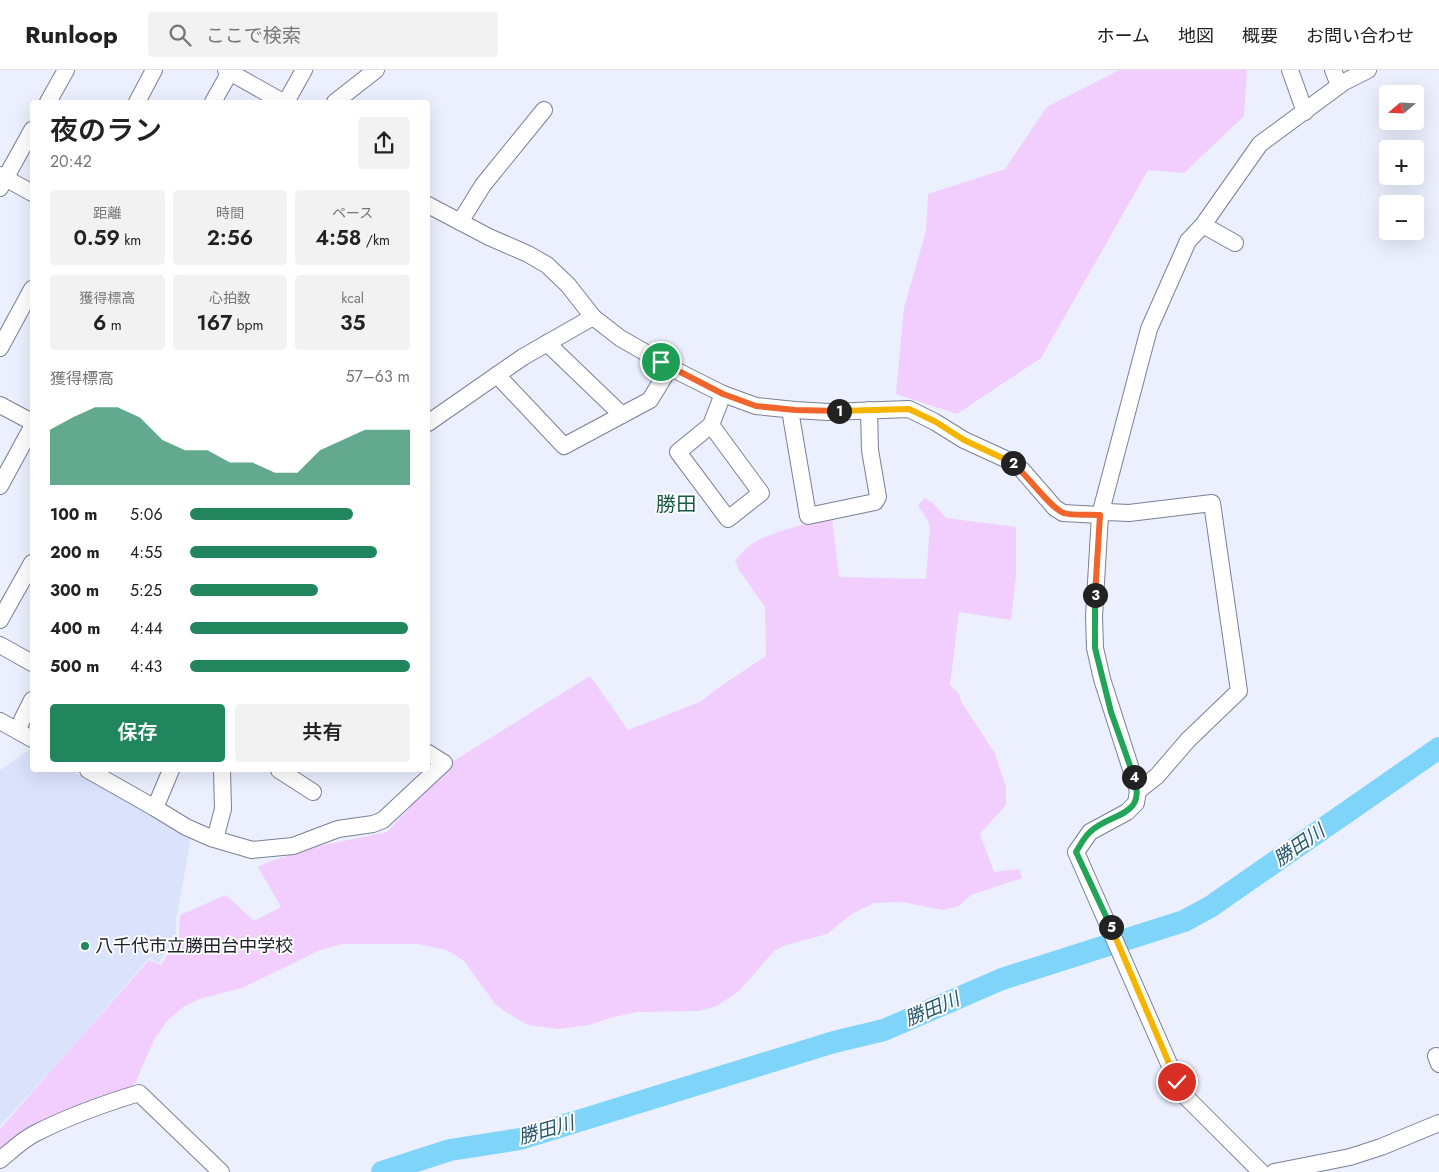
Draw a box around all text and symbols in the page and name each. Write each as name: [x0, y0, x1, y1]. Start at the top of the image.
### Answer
search box: [148, 12, 498, 57]
text: Runloop: [25, 17, 118, 52]
icon: search: [166, 21, 194, 49]
text: ここで検索: [206, 22, 301, 49]
text: ホーム: [1097, 23, 1150, 49]
text: 地図: [1178, 23, 1214, 49]
text: 概要: [1242, 23, 1278, 49]
text: お問い合わせ: [1306, 23, 1414, 49]
north arrow: [1379, 85, 1424, 130]
map controls: [1379, 85, 1424, 240]
text: 夜のラン: [50, 110, 162, 151]
button: share: [358, 117, 410, 169]
button: +: [1379, 140, 1424, 185]
text: 20:42: [50, 150, 92, 173]
button: −: [1379, 195, 1424, 240]
text: 距離: [93, 203, 121, 223]
text: 時間: [216, 203, 244, 223]
text: ペース: [332, 203, 373, 223]
text: 0.59: [73, 223, 120, 253]
text: 2:56: [207, 223, 253, 253]
text: 4:58: [315, 223, 362, 253]
text: km: [120, 230, 141, 250]
text: /km: [362, 230, 390, 250]
text: 獲得標高: [79, 288, 135, 308]
text: 心拍数: [209, 288, 251, 308]
text: kcal: [341, 288, 364, 308]
text: 6: [93, 308, 106, 338]
text: 167: [196, 308, 232, 338]
text: 35: [340, 308, 365, 338]
text: m: [106, 315, 122, 335]
text: bpm: [232, 315, 264, 335]
pin: [640, 341, 682, 383]
icon: arrive: [647, 348, 675, 376]
text: 57–63 m: [346, 365, 410, 388]
text: 獲得標高: [50, 367, 114, 390]
pin: 1: [826, 398, 852, 424]
text: 1: [836, 401, 843, 421]
pin: 2: [1000, 450, 1026, 476]
text: 2: [1009, 453, 1018, 473]
district label: 勝田: [656, 490, 696, 519]
text: 100 m: [50, 503, 97, 526]
text: 5:06: [130, 503, 163, 526]
text: 200 m: [50, 541, 100, 564]
text: 4:55: [130, 541, 162, 564]
text: 300 m: [50, 579, 99, 602]
text: 5:25: [130, 579, 162, 602]
pin: 3: [1082, 582, 1108, 608]
text: 3: [1091, 585, 1100, 605]
text: 400 m: [50, 617, 100, 640]
text: 4:44: [130, 617, 163, 640]
text: 500 m: [50, 655, 99, 678]
text: 4:43: [130, 655, 162, 678]
button: 保存: [50, 704, 225, 762]
button: 共有: [235, 704, 410, 762]
pin: 4: [1122, 764, 1146, 790]
text: 4: [1130, 767, 1139, 787]
water label: 勝田川: [1268, 816, 1332, 872]
pin: 5: [1098, 914, 1124, 940]
text: 5: [1107, 917, 1116, 937]
place label: 八千代市立勝田台中学校: [95, 933, 293, 959]
marker: 八千代市立勝田台中学校: [79, 940, 91, 952]
water label: 勝田川: [900, 985, 965, 1033]
pin: [1156, 1061, 1198, 1103]
icon: check: [1163, 1068, 1191, 1096]
water label: 勝田川: [515, 1109, 579, 1151]

